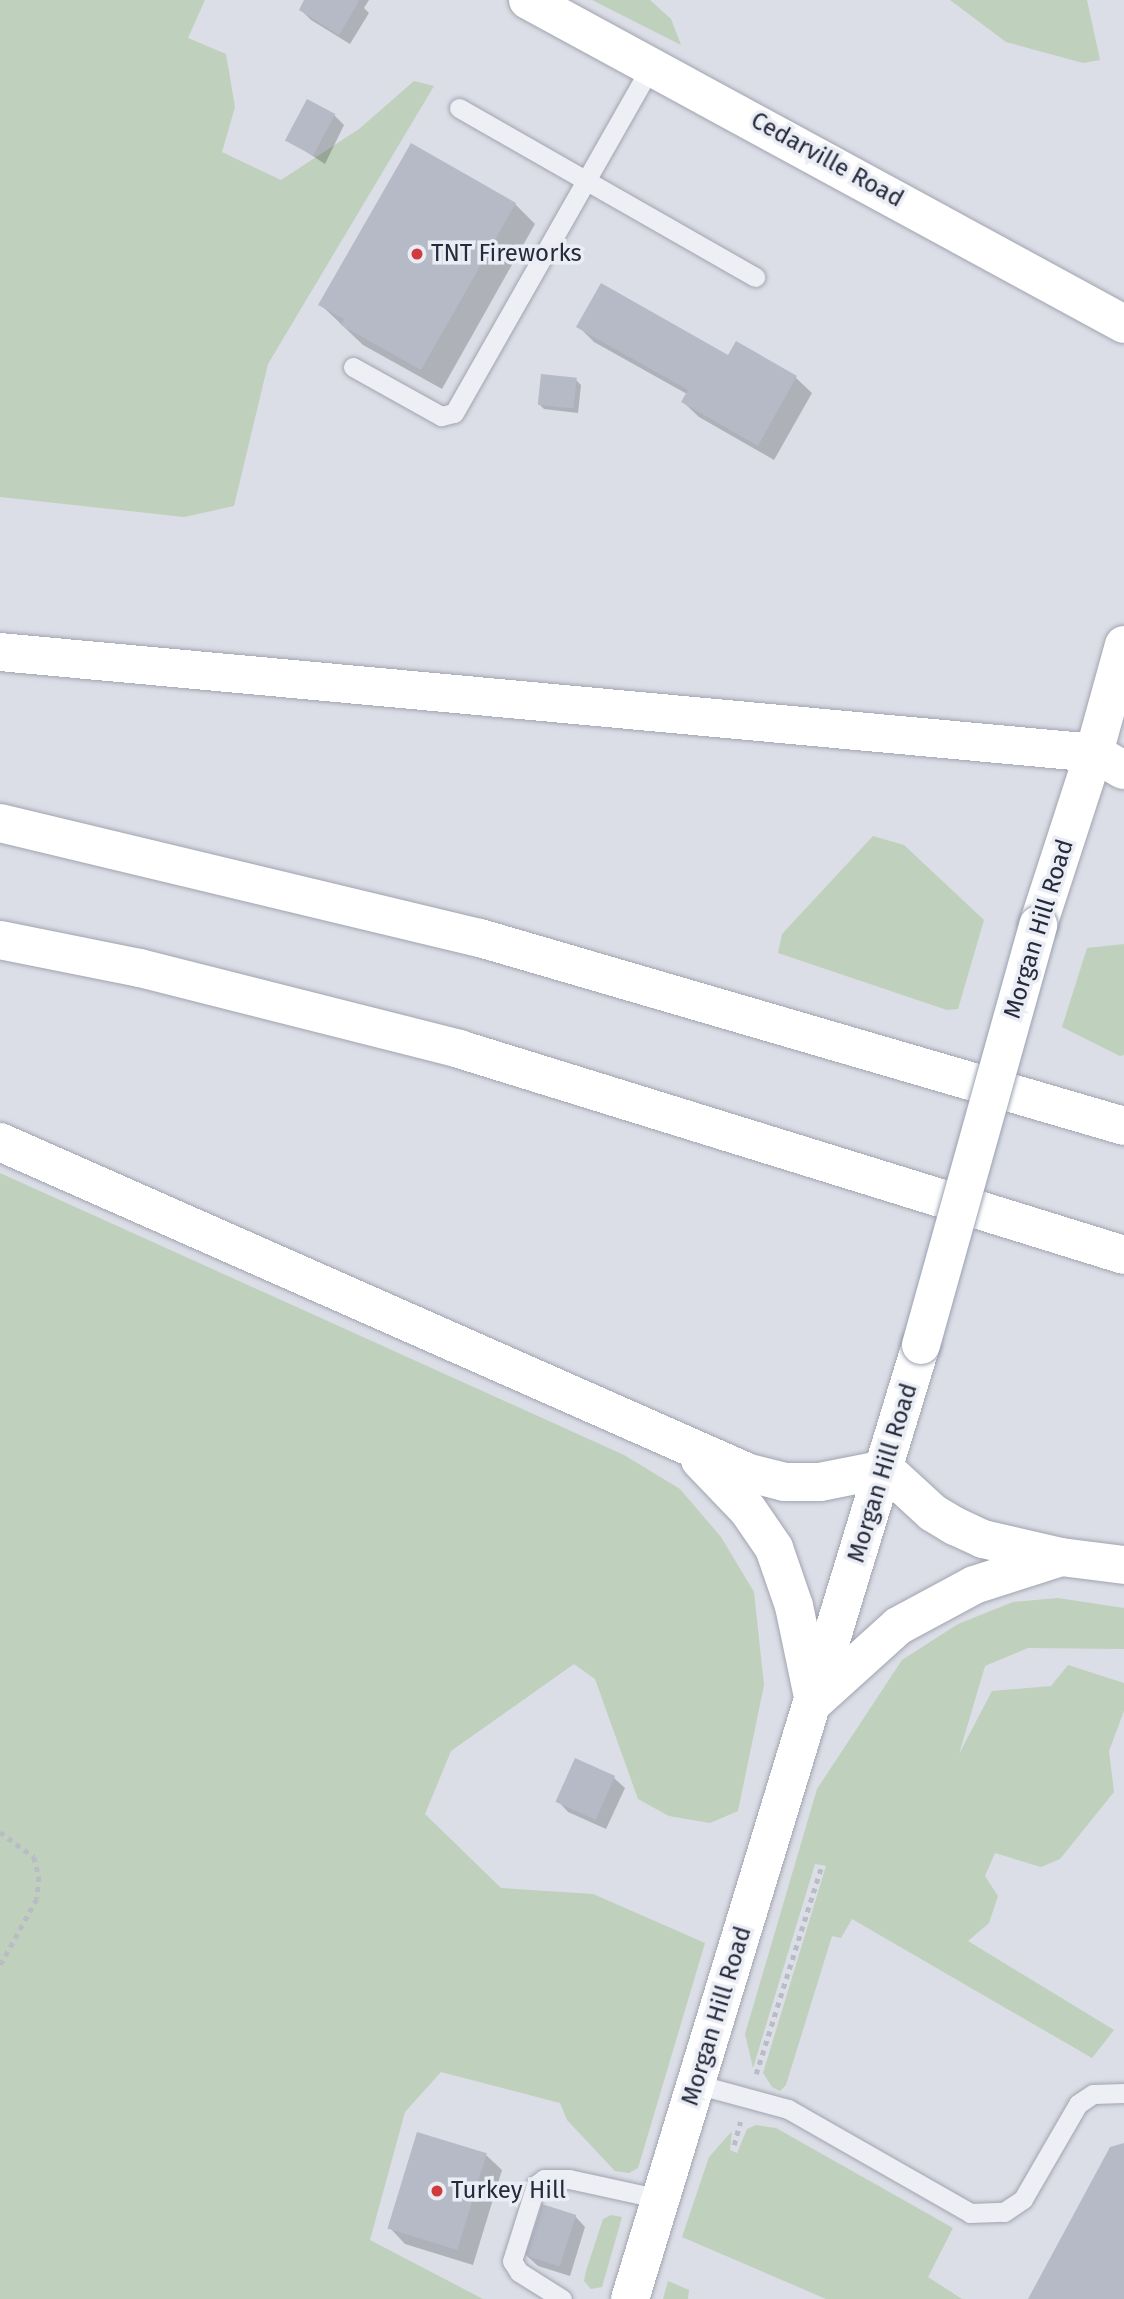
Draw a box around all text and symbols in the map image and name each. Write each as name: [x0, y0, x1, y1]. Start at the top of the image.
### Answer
street label: Cedarville Road: [746, 106, 908, 214]
place label: TNT Fireworks: [431, 240, 582, 268]
marker: TNT Fireworks: [409, 246, 425, 262]
street label: Morgan Hill Road: [998, 836, 1080, 1022]
street label: Morgan Hill Road: [842, 1380, 924, 1566]
street label: Morgan Hill Road: [676, 1923, 758, 2109]
place label: Turkey Hill: [451, 2177, 566, 2205]
marker: Turkey Hill: [429, 2183, 445, 2199]

